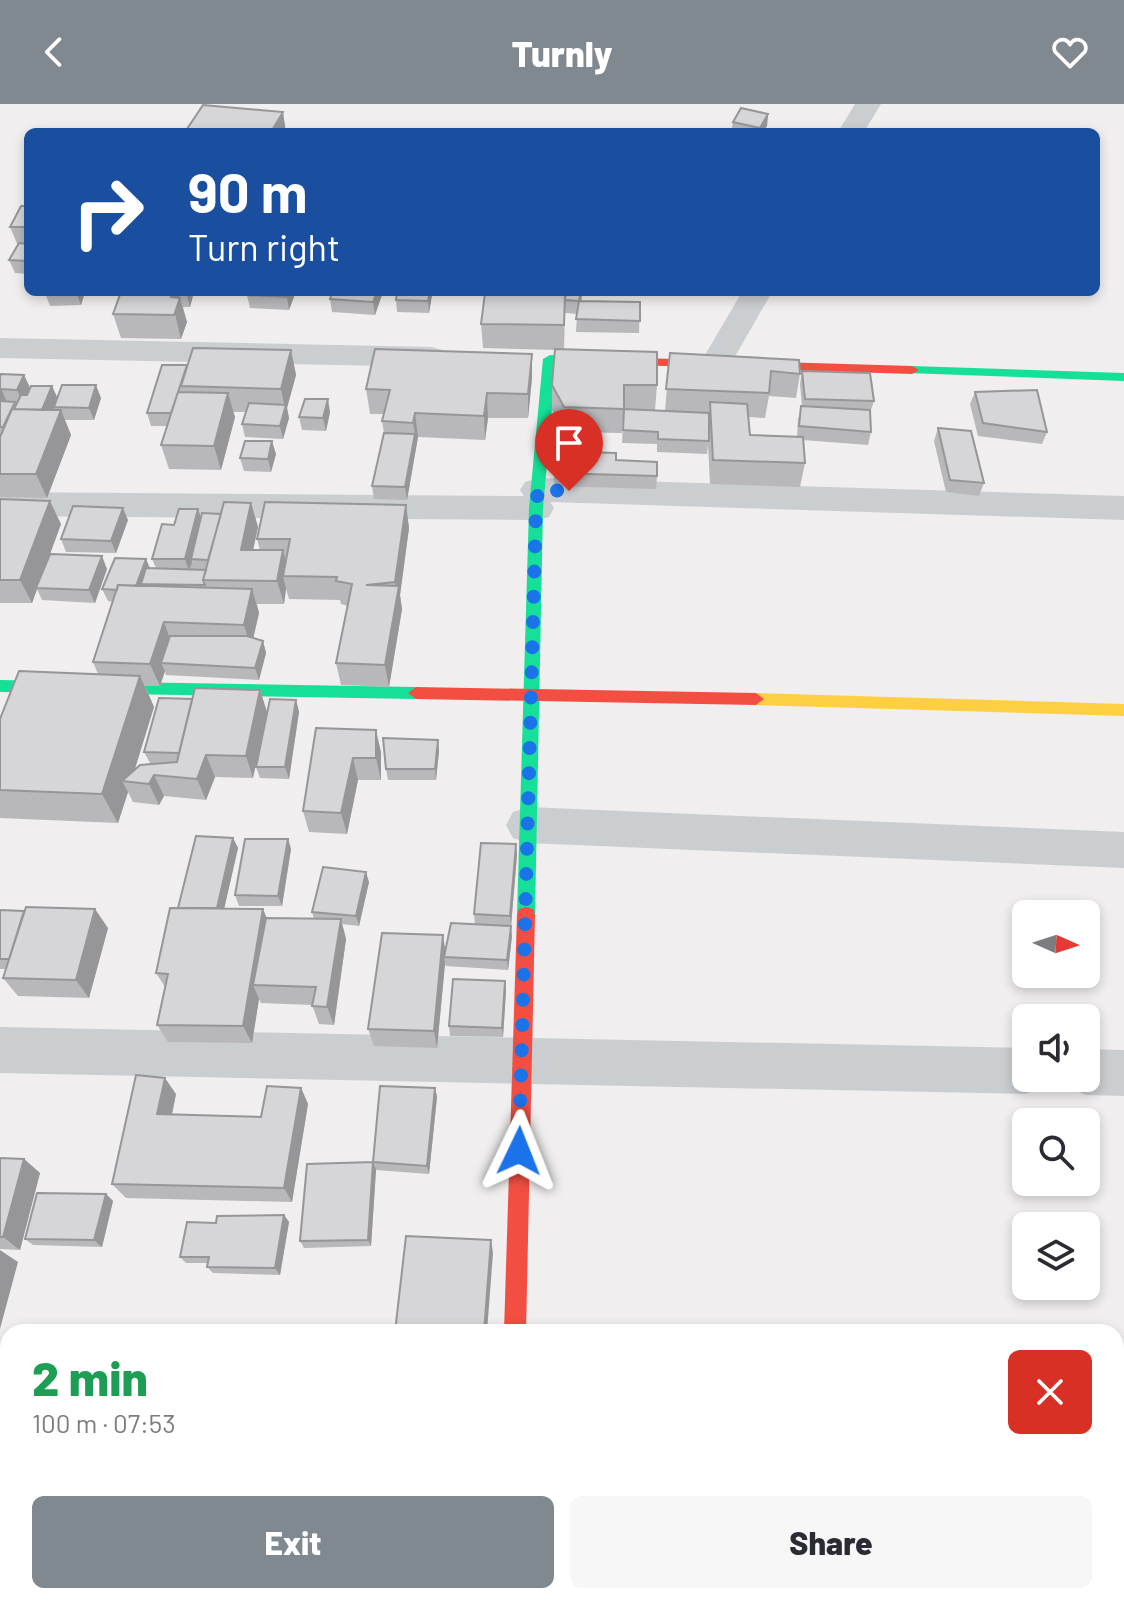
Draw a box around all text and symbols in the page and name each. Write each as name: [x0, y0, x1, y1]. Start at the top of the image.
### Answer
icon: back: [32, 30, 76, 74]
icon: heart: [1048, 30, 1092, 74]
text: Turnly: [512, 31, 612, 74]
text: 90 m: [188, 157, 308, 224]
icon: right: [56, 160, 160, 264]
text: Turn right: [188, 225, 340, 268]
pin: [535, 409, 603, 491]
icon: arrive: [547, 421, 591, 465]
north arrow: [1012, 900, 1100, 988]
map controls: [1012, 900, 1100, 1300]
button: sound: [1012, 1004, 1100, 1092]
button: search: [1012, 1108, 1100, 1196]
position arrow: [477, 1109, 561, 1193]
button: layers: [1012, 1212, 1100, 1300]
text: 2 min: [32, 1348, 148, 1406]
button: close: [1008, 1350, 1092, 1434]
text: 100 m · 07:53: [32, 1407, 176, 1438]
button: Exit: [32, 1496, 554, 1588]
button: Share: [570, 1496, 1092, 1588]

